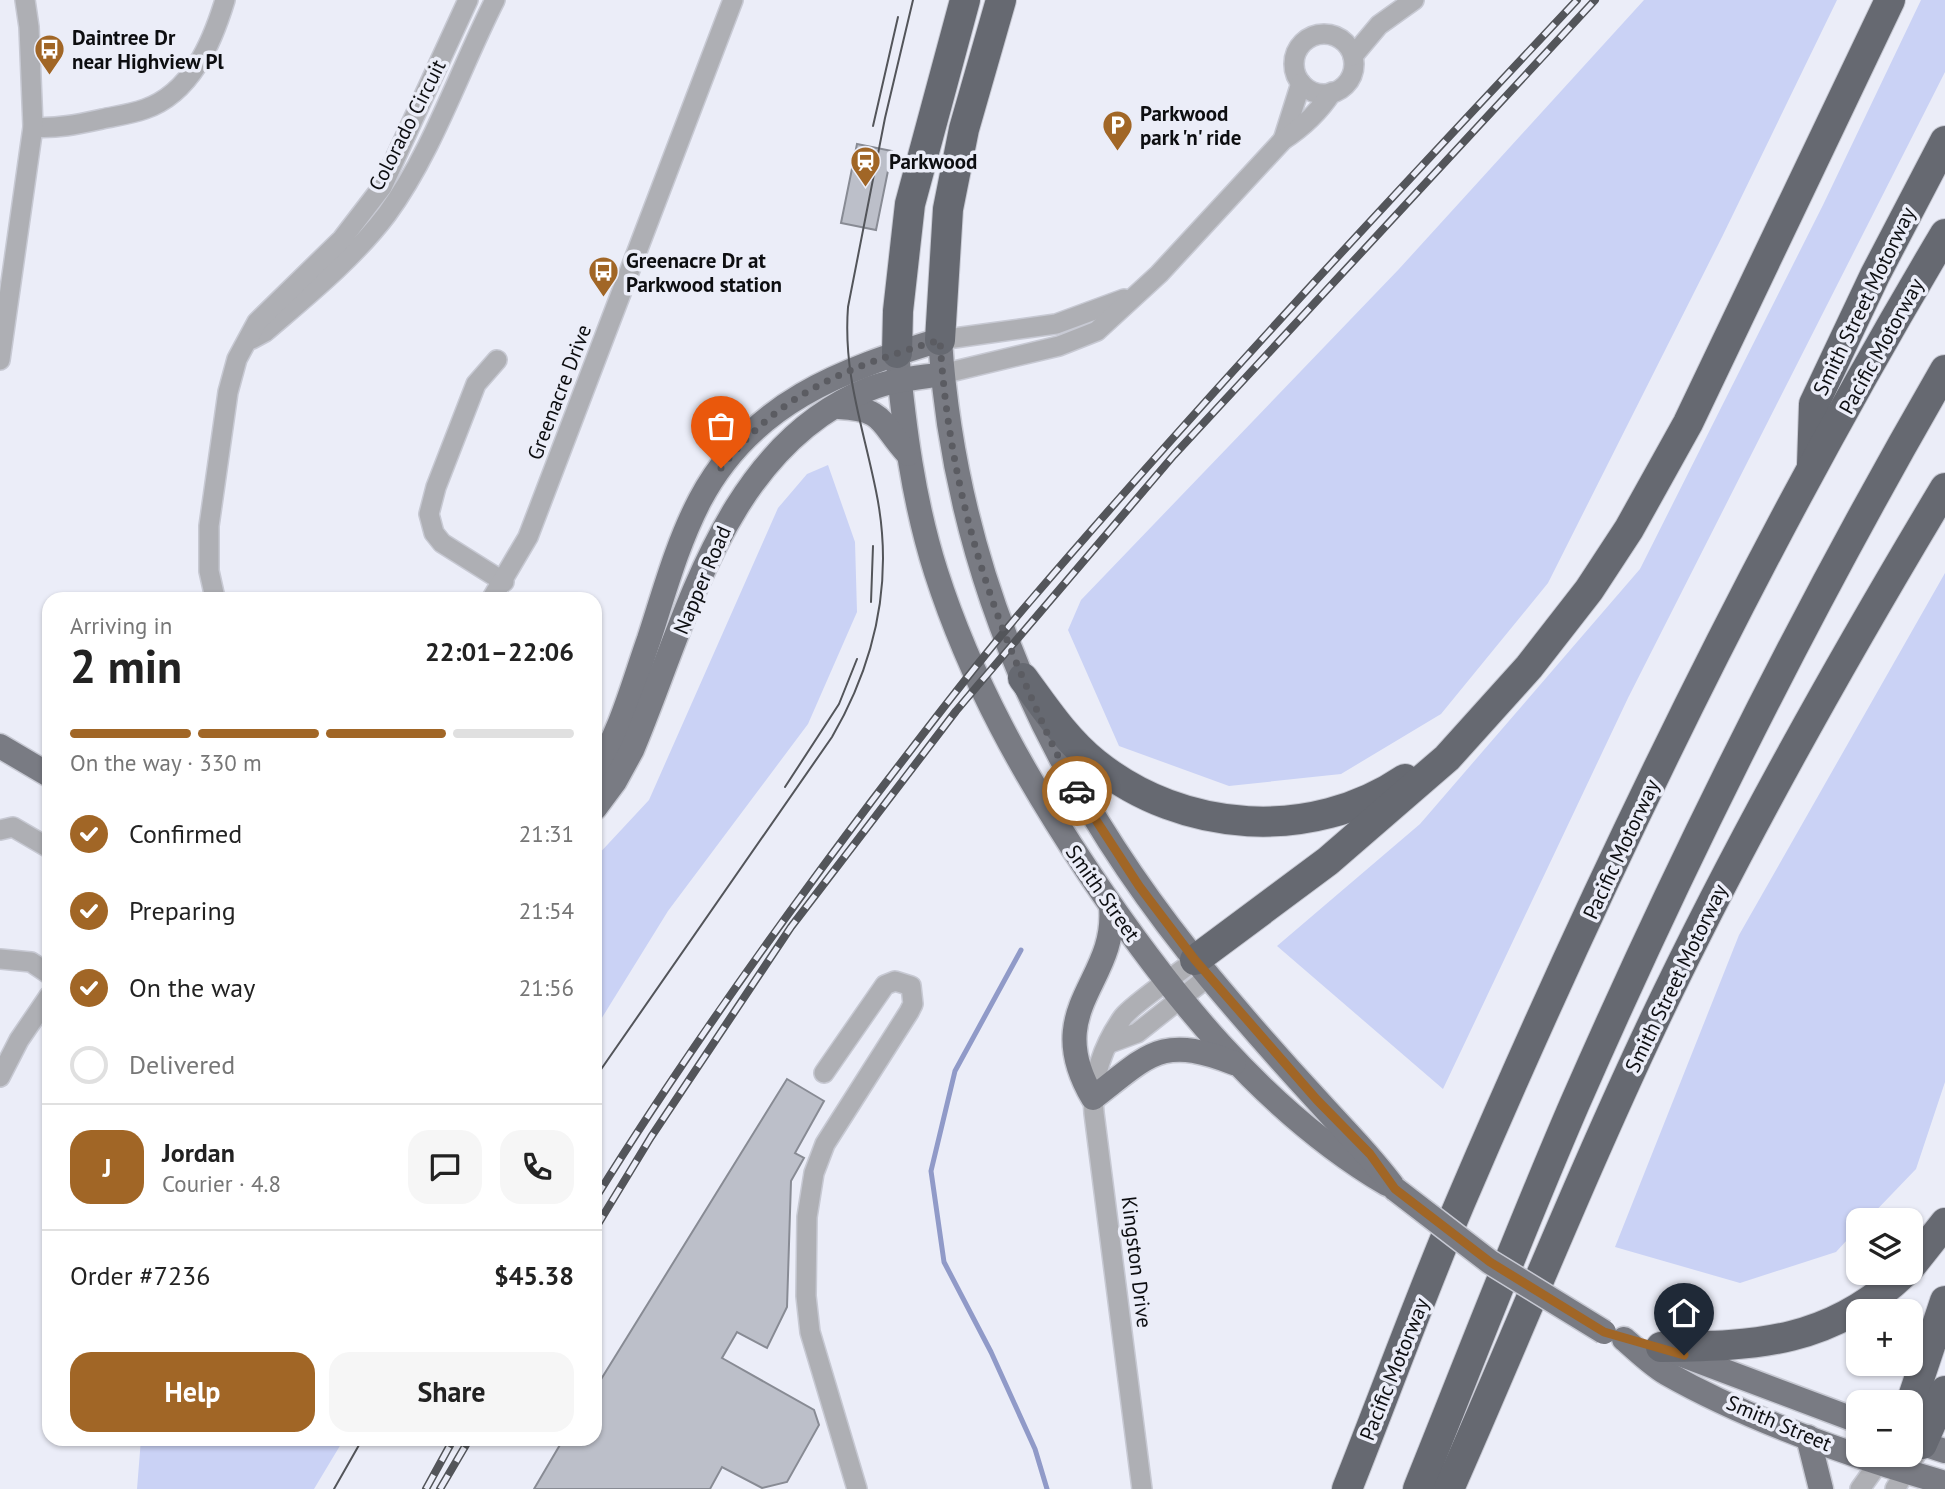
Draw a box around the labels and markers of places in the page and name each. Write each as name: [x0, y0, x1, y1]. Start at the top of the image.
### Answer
place label: Daintree Dr near Highview Pl: [72, 24, 224, 75]
bus stop icon: Daintree Dr near Highview Pl: [32, 32, 66, 76]
place label: Parkwood park 'n' ride: [1140, 100, 1241, 151]
parking icon: Parkwood park 'n' ride: [1100, 108, 1134, 152]
station icon: Parkwood: [849, 144, 883, 188]
place label: Parkwood: [889, 148, 977, 175]
place label: Greenacre Dr at Parkwood station: [626, 247, 782, 298]
bus stop icon: Greenacre Dr at Parkwood station: [586, 255, 620, 299]
pin: [691, 396, 751, 468]
pin: [1654, 1283, 1714, 1355]

